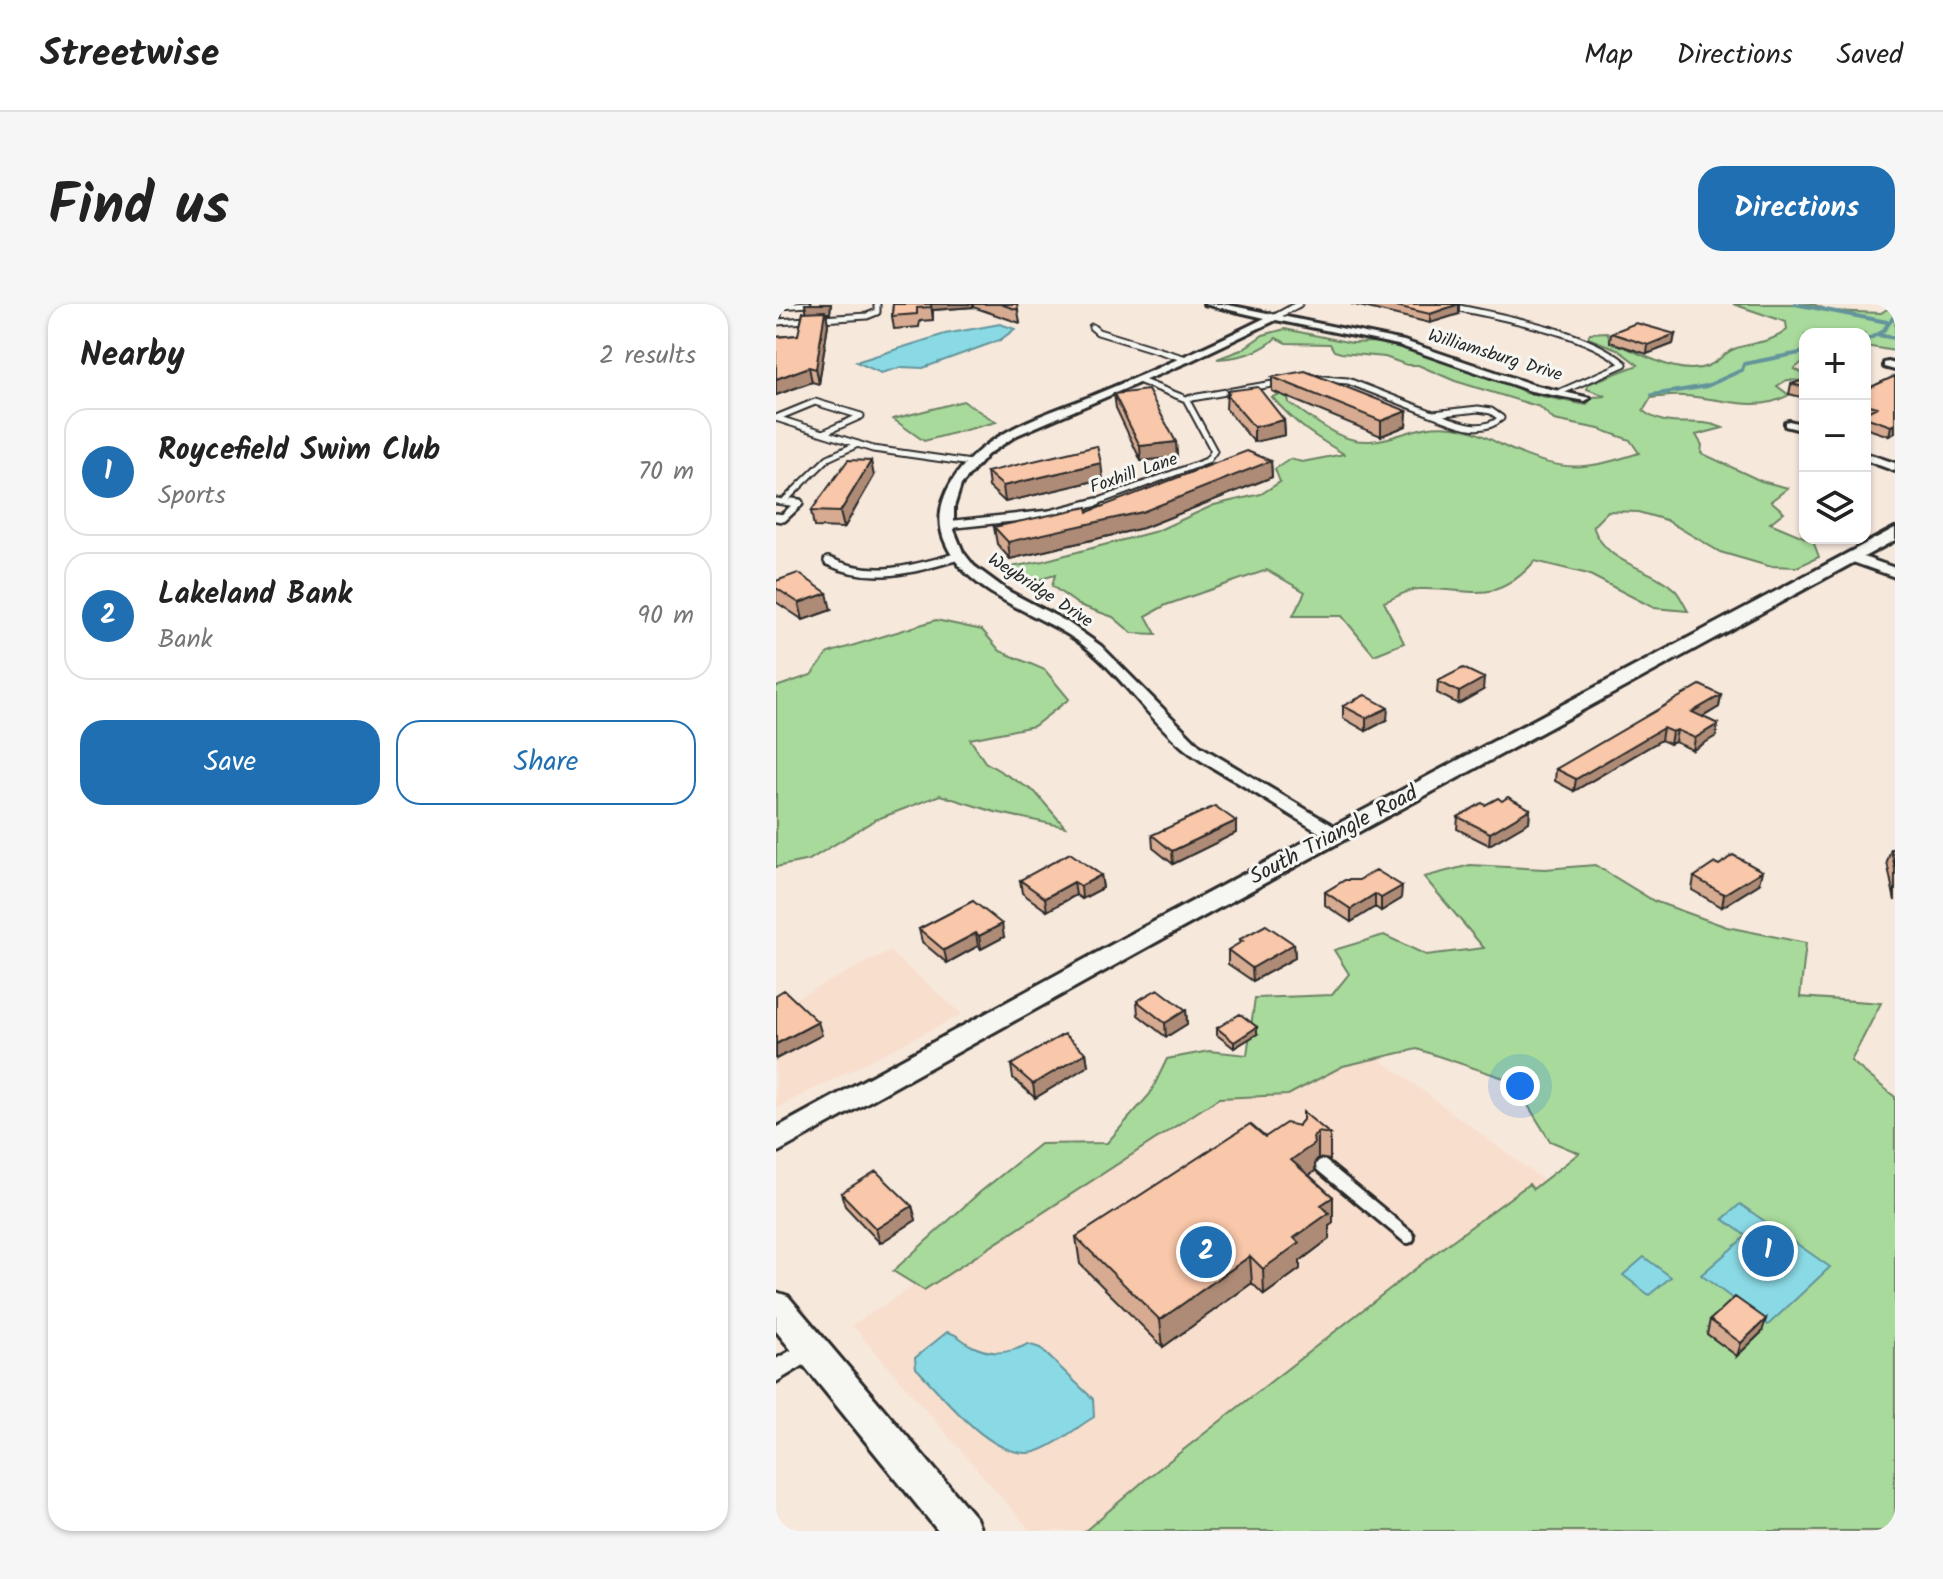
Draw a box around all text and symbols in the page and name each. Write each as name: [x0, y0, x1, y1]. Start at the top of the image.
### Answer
text: Streetwise: [40, 25, 219, 85]
text: Map: [1584, 33, 1633, 78]
text: Directions: [1677, 33, 1793, 78]
text: Saved: [1837, 33, 1903, 78]
text: Find us: [48, 163, 229, 253]
button: Directions: [1698, 166, 1895, 251]
street label: Williamsburg Drive: [1424, 322, 1566, 390]
map controls: [1799, 328, 1871, 544]
button: +: [1799, 328, 1871, 400]
text: Nearby: [80, 329, 185, 383]
text: 2 results: [599, 335, 696, 377]
button: −: [1799, 400, 1871, 472]
text: Roycefield Swim Club: [158, 427, 440, 475]
street label: Foxhill Lane: [1086, 445, 1182, 503]
text: 1: [104, 451, 112, 493]
text: 70 m: [638, 451, 694, 493]
button: layers: [1799, 472, 1871, 544]
text: Sports: [158, 475, 226, 517]
street label: Weybridge Drive: [981, 546, 1099, 636]
text: Lakeland Bank: [158, 571, 352, 619]
text: 2: [100, 595, 116, 637]
text: 90 m: [637, 595, 694, 637]
text: Bank: [158, 619, 213, 661]
button: Save: [80, 720, 380, 805]
button: Share: [396, 720, 696, 805]
street label: South Triangle Road: [1244, 776, 1425, 895]
your location: [1500, 1066, 1540, 1106]
pin: 1: [1742, 1221, 1794, 1281]
pin: 2: [1180, 1222, 1232, 1282]

